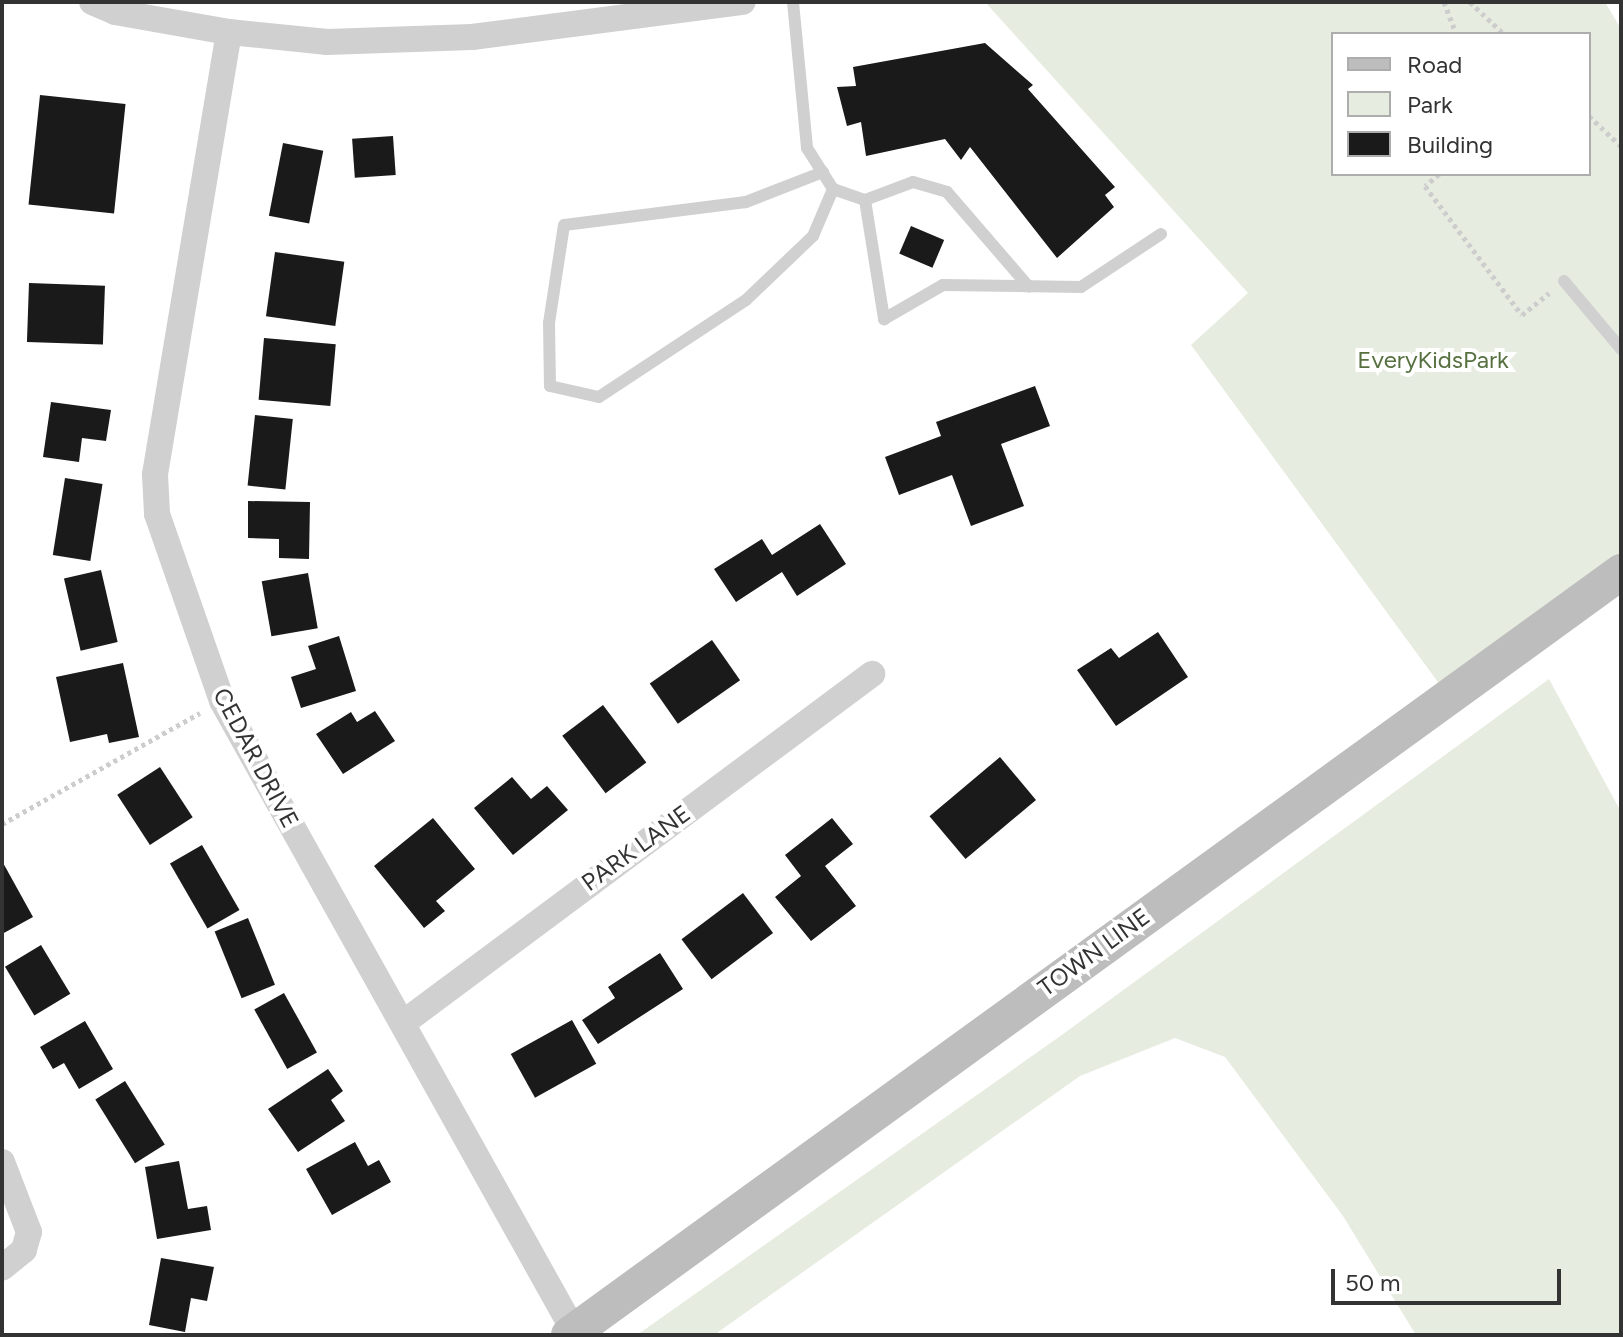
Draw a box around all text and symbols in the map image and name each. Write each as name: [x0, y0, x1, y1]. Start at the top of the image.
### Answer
legend: [1331, 32, 1591, 176]
text: Road: [1407, 50, 1462, 79]
text: Park: [1407, 90, 1453, 119]
text: Building: [1407, 130, 1493, 159]
park label: EveryKidsPark: [1357, 346, 1509, 374]
street label: CEDAR DRIVE: [207, 683, 305, 833]
street label: PARK LANE: [576, 799, 696, 897]
street label: TOWN LINE: [1033, 902, 1155, 1002]
scale bar: [1335, 1253, 1565, 1303]
text: 50 m: [1345, 1268, 1401, 1297]

